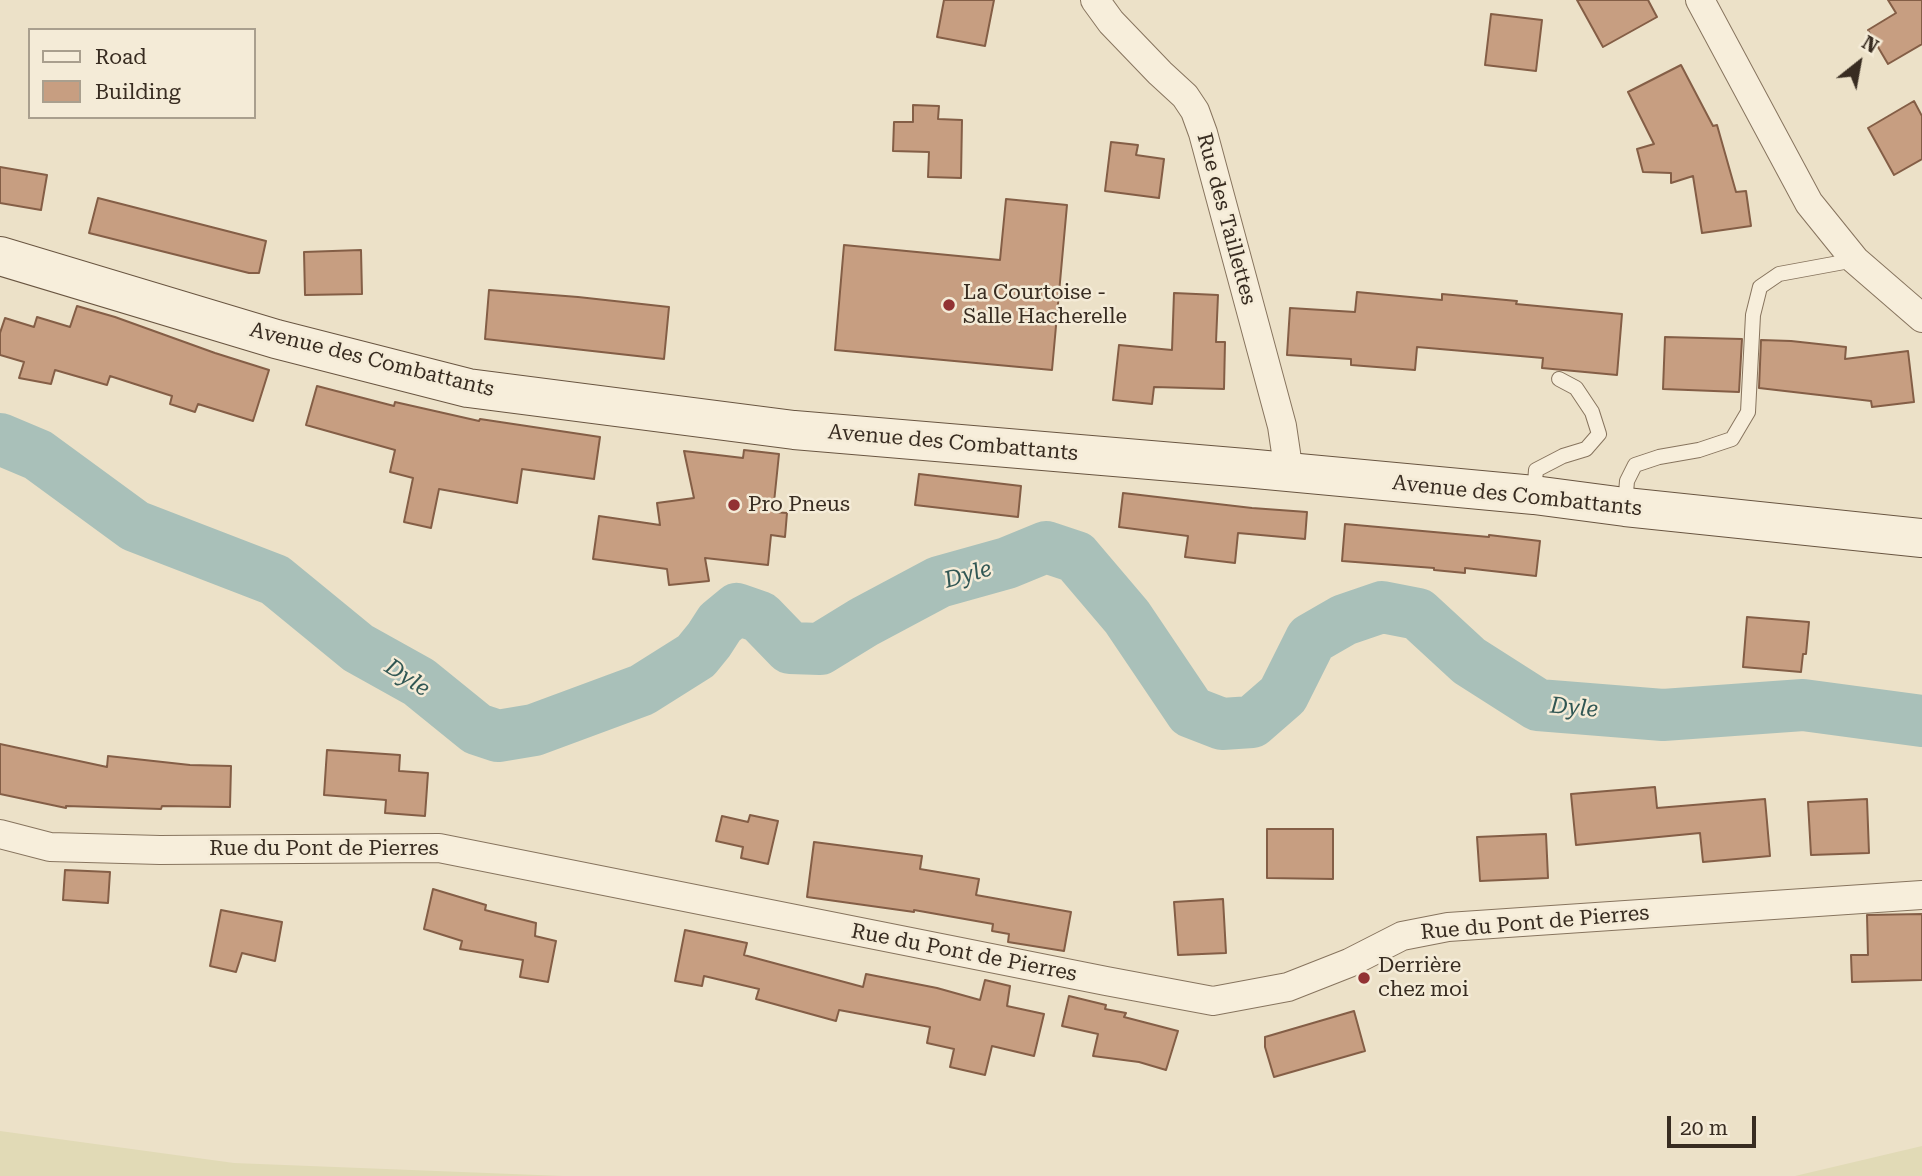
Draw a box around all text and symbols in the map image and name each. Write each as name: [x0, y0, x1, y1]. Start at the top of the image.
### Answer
legend: [28, 28, 256, 119]
north arrow: [1824, 28, 1894, 98]
text: N: [1858, 31, 1882, 58]
text: Road: [95, 45, 147, 69]
text: Building: [95, 80, 181, 104]
street label: Rue des Taillettes: [1191, 130, 1261, 308]
place label: La Courtoise - Salle Hacherelle: [963, 280, 1127, 330]
marker: La Courtoise - Salle Hacherelle: [941, 297, 957, 313]
street label: Avenue des Combattants: [247, 317, 497, 403]
street label: Avenue des Combattants: [827, 420, 1079, 466]
street label: Avenue des Combattants: [1391, 470, 1643, 522]
place label: Pro Pneus: [748, 492, 850, 518]
marker: Pro Pneus: [726, 497, 742, 513]
water label: Dyle: [941, 555, 995, 595]
water label: Dyle: [379, 653, 435, 703]
water label: Dyle: [1549, 692, 1599, 724]
street label: Rue du Pont de Pierres: [209, 836, 439, 862]
street label: Rue du Pont de Pierres: [1420, 900, 1650, 946]
street label: Rue du Pont de Pierres: [849, 919, 1079, 987]
place label: Derrière chez moi: [1378, 953, 1469, 1003]
marker: Derrière chez moi: [1356, 970, 1372, 986]
scale bar: [1670, 1102, 1759, 1146]
text: 20 m: [1680, 1116, 1728, 1140]

